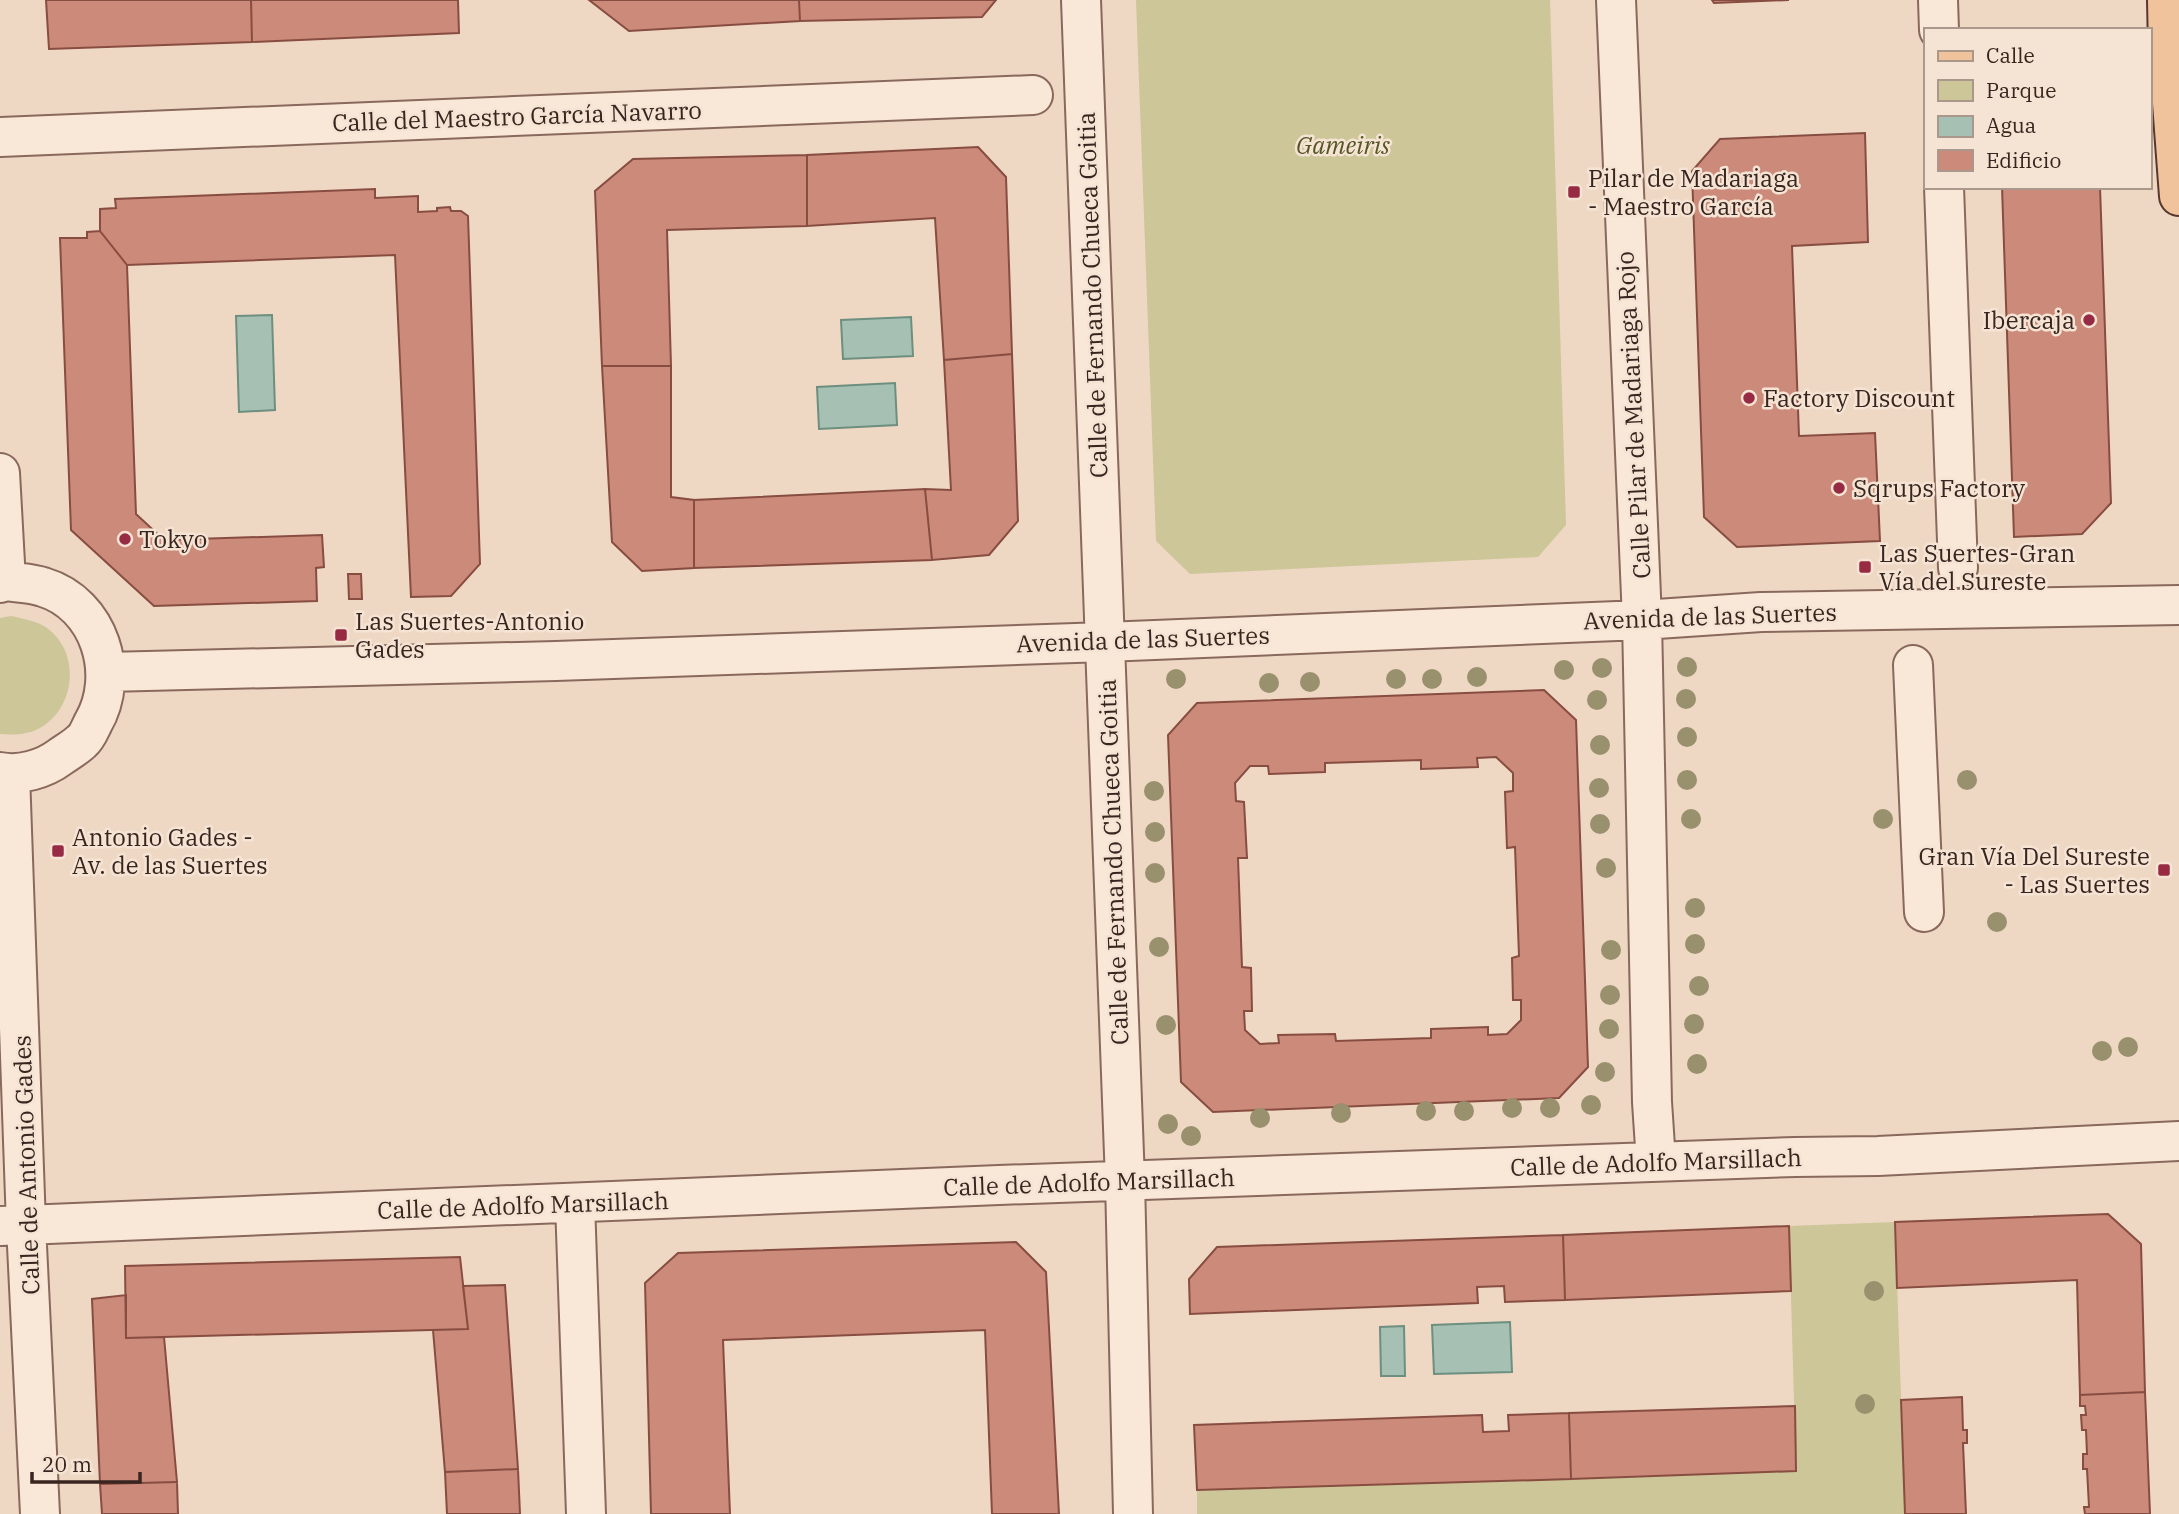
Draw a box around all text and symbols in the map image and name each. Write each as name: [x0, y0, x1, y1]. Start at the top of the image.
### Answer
legend: [1924, 28, 2151, 189]
text: Calle: [1986, 41, 2035, 69]
text: Parque: [1986, 76, 2056, 104]
street label: Calle del Maestro García Navarro: [332, 94, 702, 138]
street label: Calle de Fernando Chueca Goitia: [1070, 111, 1114, 479]
text: Agua: [1986, 111, 2036, 139]
park label: Gameiris: [1296, 129, 1390, 161]
text: Edificio: [1986, 146, 2061, 174]
place label: Pilar de Madariaga - Maestro García: [1588, 162, 1799, 222]
marker: Pilar de Madariaga - Maestro García: [1566, 184, 1582, 200]
street label: Calle Pilar de Madariaga Rojo: [1608, 250, 1658, 580]
place label: Ibercaja: [1983, 304, 2075, 336]
marker: Ibercaja: [2081, 312, 2097, 328]
place label: Factory Discount: [1763, 382, 1955, 414]
marker: Factory Discount: [1741, 390, 1757, 406]
place label: Sqrups Factory: [1853, 472, 2025, 504]
marker: Sqrups Factory: [1831, 480, 1847, 496]
place label: Tokyo: [139, 523, 207, 555]
marker: Tokyo: [117, 531, 133, 547]
place label: Las Suertes-Gran Vía del Sureste: [1879, 537, 2075, 597]
marker: Las Suertes-Gran Vía del Sureste: [1857, 559, 1873, 575]
street label: Avenida de las Suertes: [1583, 596, 1837, 636]
place label: Las Suertes-Antonio Gades: [355, 605, 584, 665]
street label: Avenida de las Suertes: [1016, 619, 1270, 659]
marker: Las Suertes-Antonio Gades: [333, 627, 349, 643]
street label: Calle de Fernando Chueca Goitia: [1091, 678, 1135, 1046]
place label: Antonio Gades - Av. de las Suertes: [72, 821, 268, 881]
place label: Gran Vía Del Sureste - Las Suertes: [1918, 840, 2150, 900]
marker: Antonio Gades - Av. de las Suertes: [50, 843, 66, 859]
marker: Gran Vía Del Sureste - Las Suertes: [2156, 862, 2172, 878]
street label: Calle de Antonio Gades: [5, 1035, 47, 1295]
street label: Calle de Adolfo Marsillach: [1510, 1141, 1802, 1183]
street label: Calle de Adolfo Marsillach: [943, 1161, 1235, 1203]
street label: Calle de Adolfo Marsillach: [377, 1184, 669, 1226]
scale bar: [32, 1440, 140, 1484]
text: 20 m: [42, 1450, 92, 1478]

